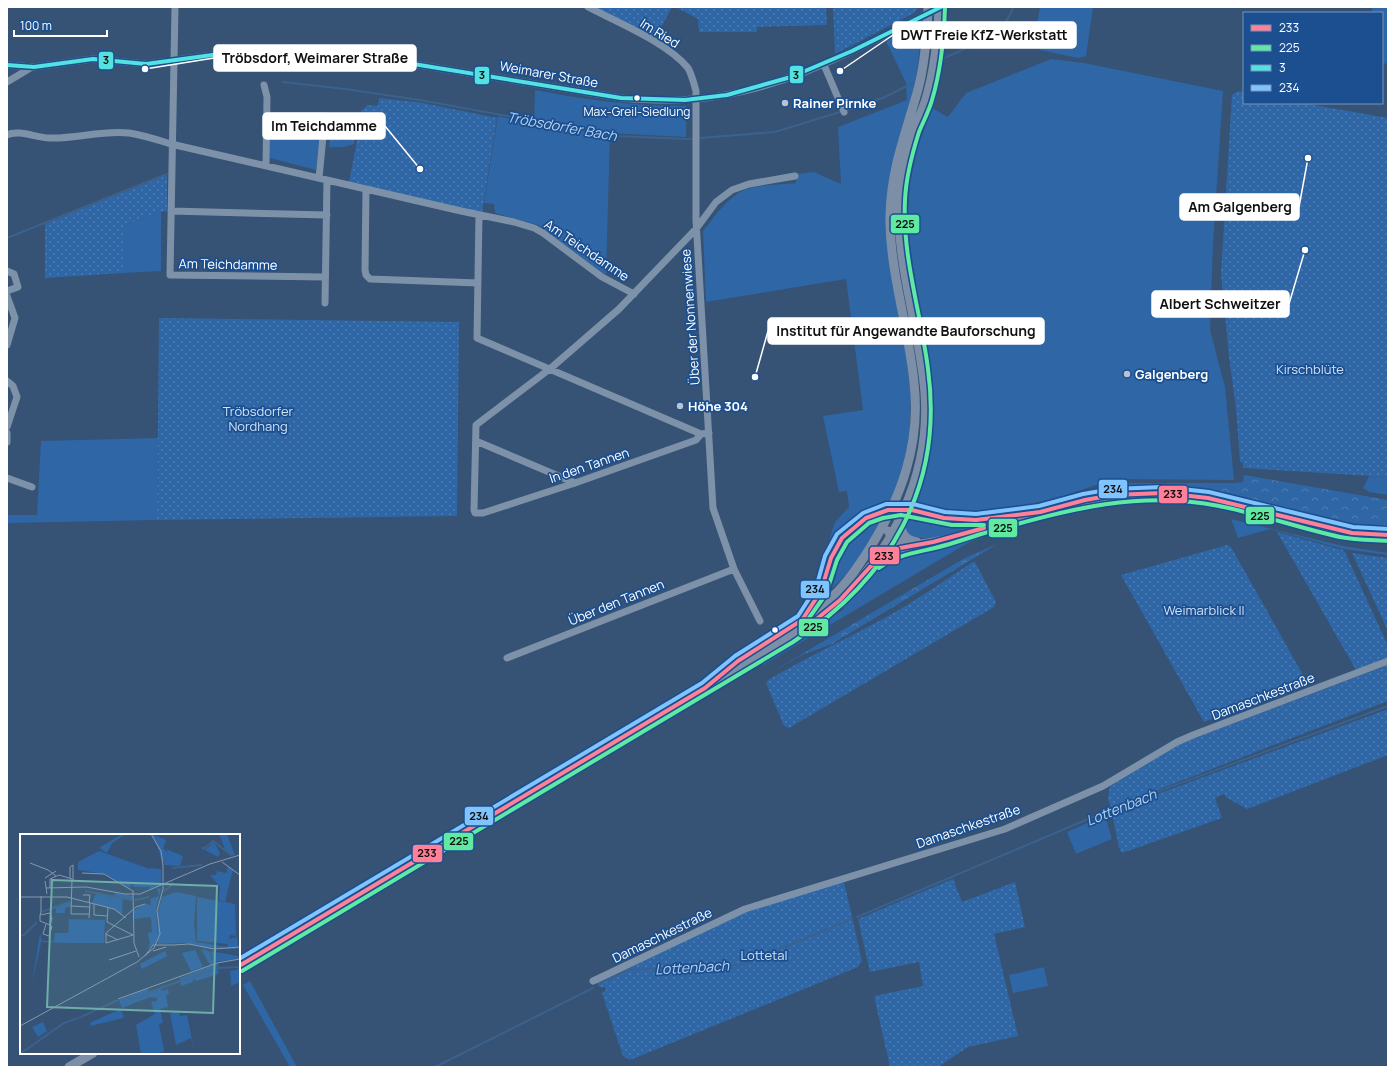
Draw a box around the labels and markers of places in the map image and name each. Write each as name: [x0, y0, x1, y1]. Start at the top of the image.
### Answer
callout: DWT Freie KfZ-Werkstatt: [893, 22, 1076, 48]
callout: Tröbsdorf, Weimarer Straße: [214, 45, 416, 71]
marker: Max-Greil-Siedlung: [632, 93, 642, 103]
place label: Rainer Pirnke: [793, 94, 876, 112]
marker: Rainer Pirnke: [780, 98, 790, 108]
place label: Max-Greil-Siedlung: [584, 103, 690, 120]
callout: Im Teichdamme: [263, 113, 385, 139]
callout: Am Galgenberg: [1180, 194, 1299, 220]
callout: Albert Schweitzer: [1152, 291, 1289, 317]
callout: Institut für Angewandte Bauforschung: [768, 318, 1044, 344]
place label: Galgenberg: [1135, 365, 1208, 383]
marker: Galgenberg: [1122, 369, 1132, 379]
place label: Höhe 304: [688, 397, 748, 415]
marker: Höhe 304: [675, 401, 685, 411]
unlabelled marker: [770, 625, 780, 635]

